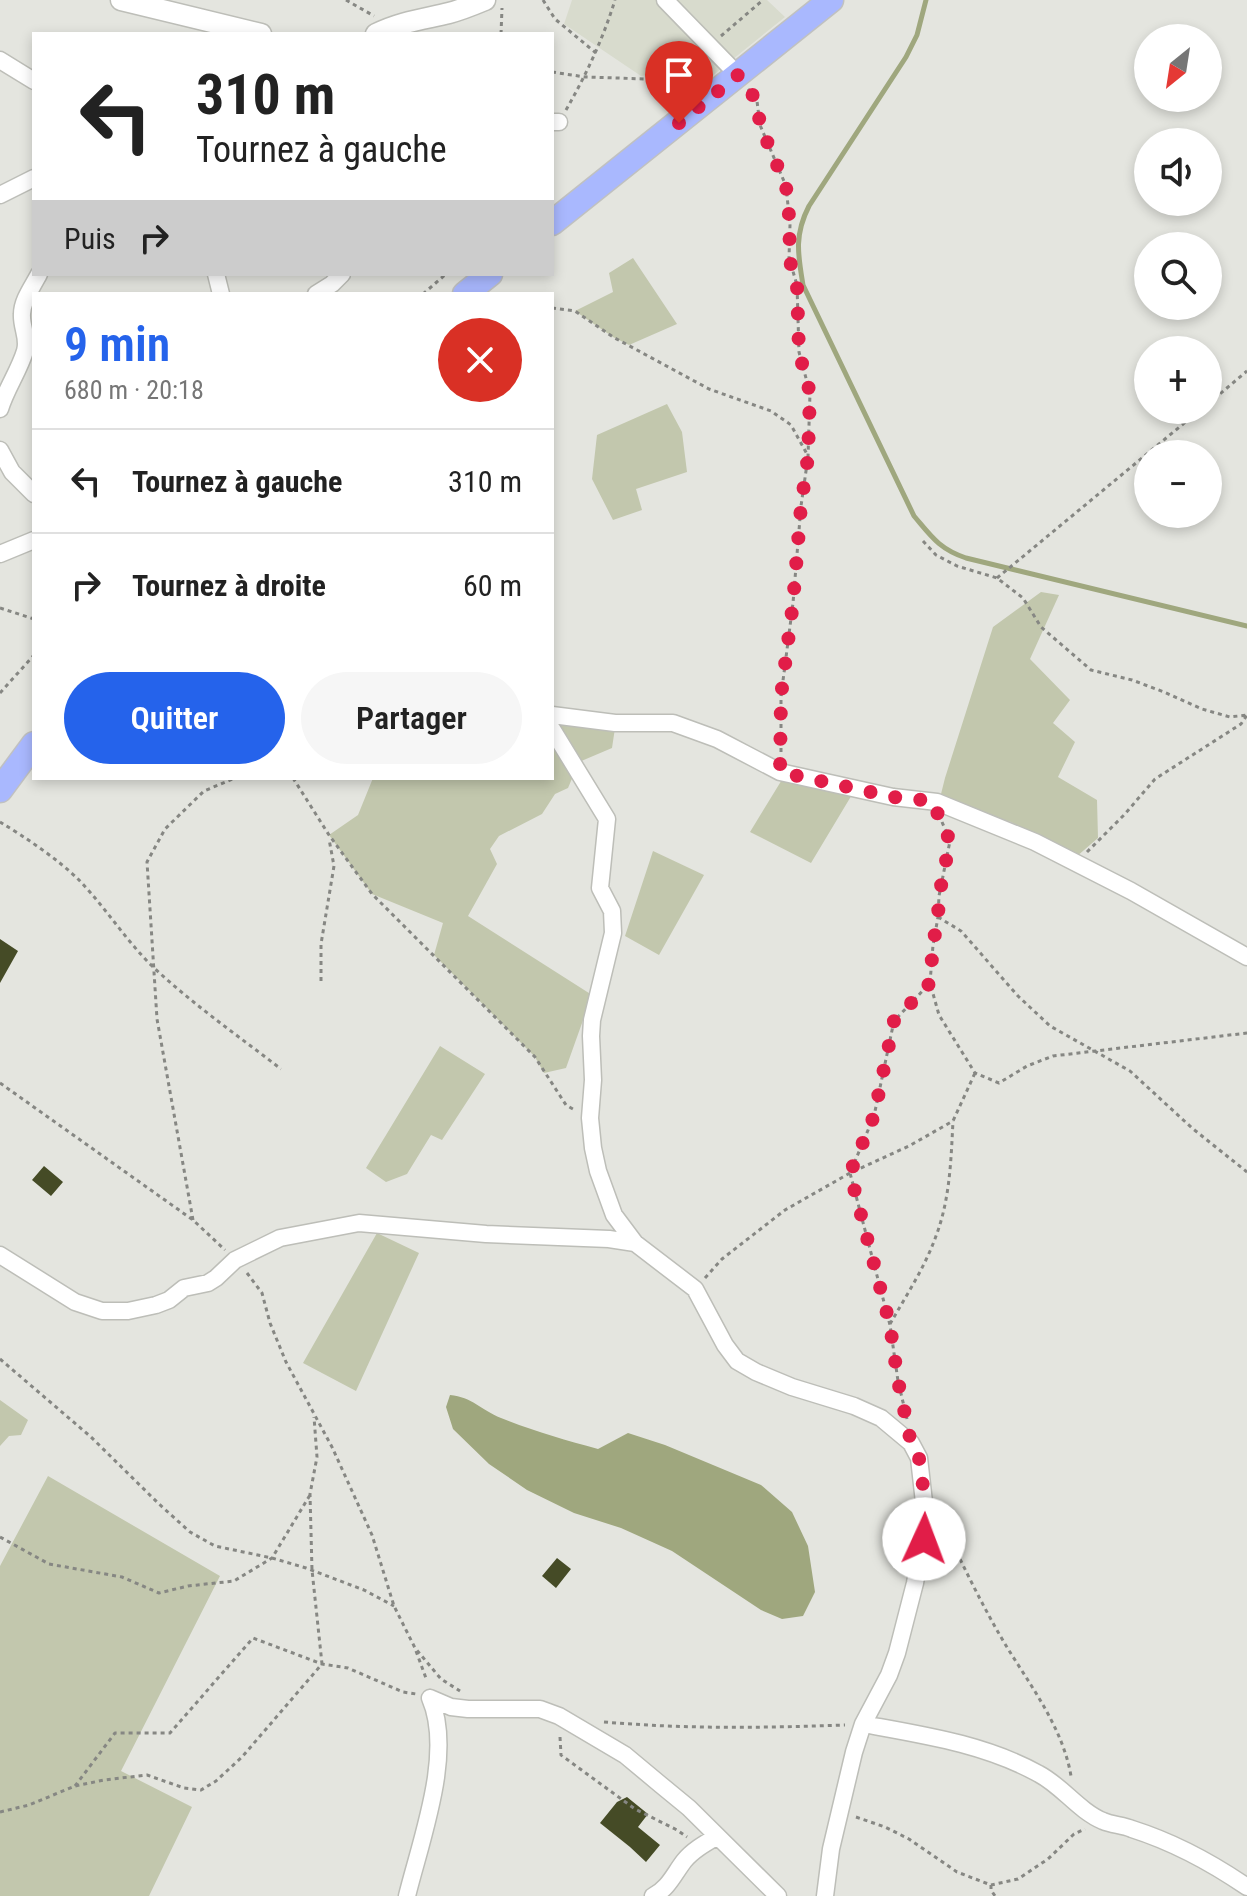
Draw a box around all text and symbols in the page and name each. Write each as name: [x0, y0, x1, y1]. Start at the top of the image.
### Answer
north arrow: [1134, 24, 1222, 112]
map controls: [1134, 24, 1222, 528]
pin: [645, 41, 713, 123]
icon: arrive: [657, 53, 701, 97]
text: 310 m: [196, 62, 335, 128]
icon: left: [64, 64, 168, 168]
button: sound: [1134, 128, 1222, 216]
text: Tournez à gauche: [196, 129, 447, 171]
icon: right: [132, 216, 176, 260]
text: Puis: [64, 221, 116, 256]
button: search: [1134, 232, 1222, 320]
text: 9 min: [64, 316, 170, 373]
button: close: [438, 318, 522, 402]
button: +: [1134, 336, 1222, 424]
text: 680 m · 20:18: [64, 375, 204, 405]
button: −: [1134, 440, 1222, 528]
icon: left: [64, 459, 108, 503]
text: Tournez à gauche: [132, 464, 342, 499]
text: 310 m: [448, 464, 522, 499]
icon: right: [64, 563, 108, 607]
text: Tournez à droite: [132, 568, 326, 603]
text: 60 m: [463, 568, 522, 603]
button: Quitter: [64, 672, 285, 764]
button: Partager: [301, 672, 522, 764]
position arrow: [882, 1497, 966, 1581]

